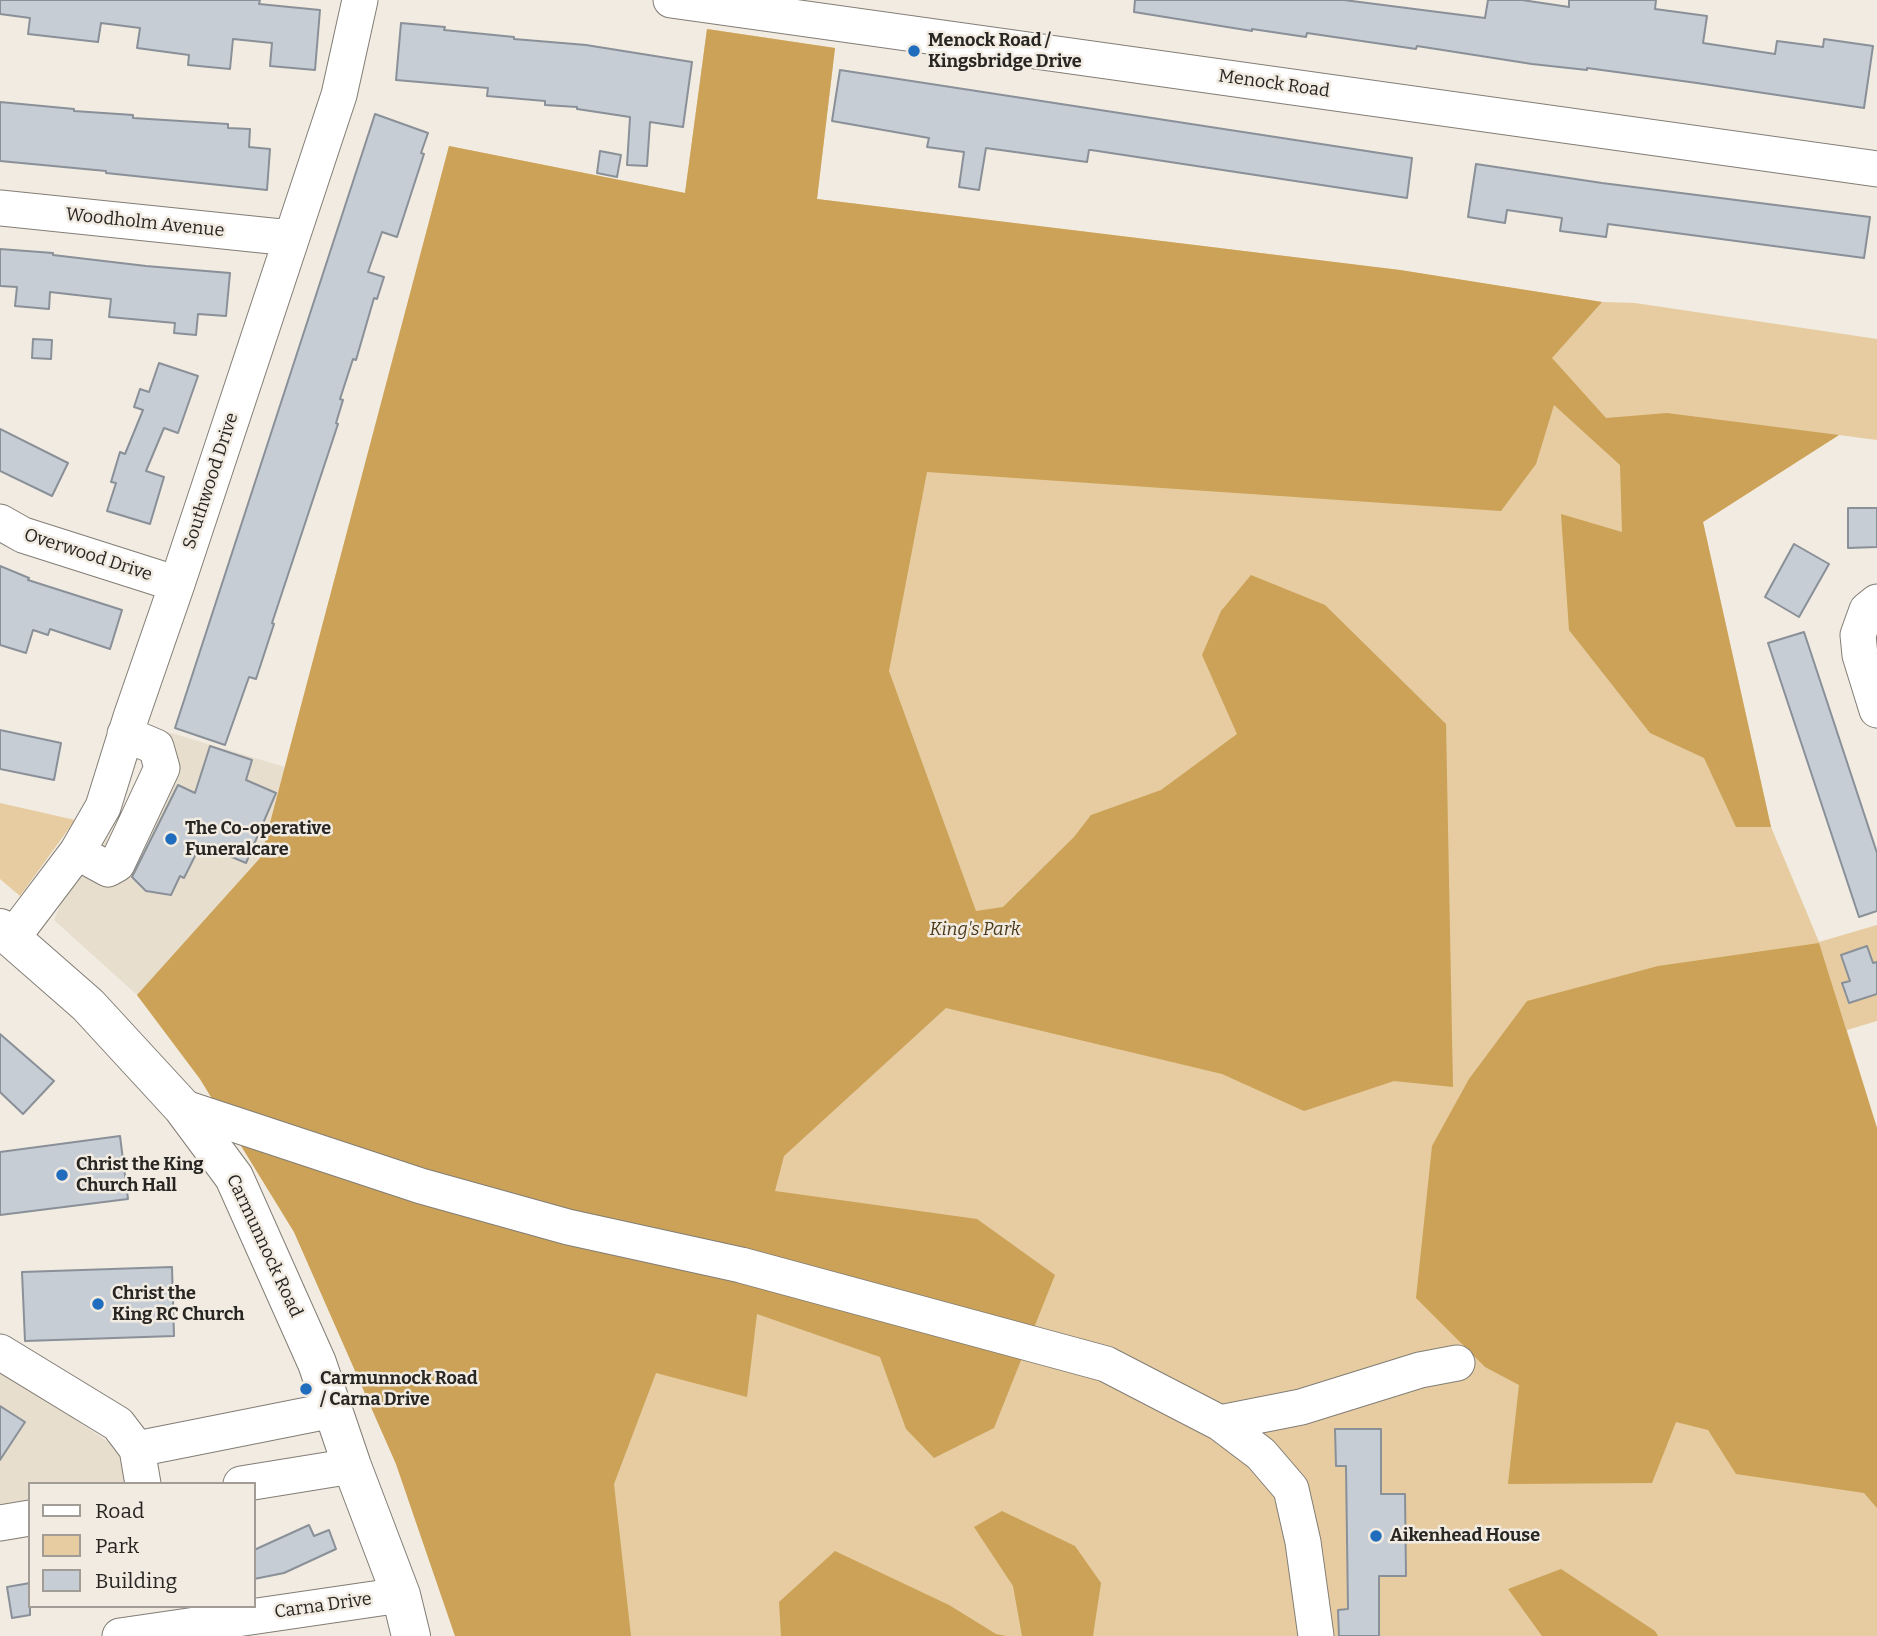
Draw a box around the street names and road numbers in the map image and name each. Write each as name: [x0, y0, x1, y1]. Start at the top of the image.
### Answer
street label: Menock Road: [1217, 65, 1331, 103]
street label: Woodholm Avenue: [65, 204, 225, 242]
street label: Southwood Drive: [179, 410, 243, 552]
street label: Overwood Drive: [21, 524, 155, 586]
street label: Carmunnock Road: [221, 1171, 307, 1321]
street label: Carna Drive: [273, 1588, 373, 1624]

